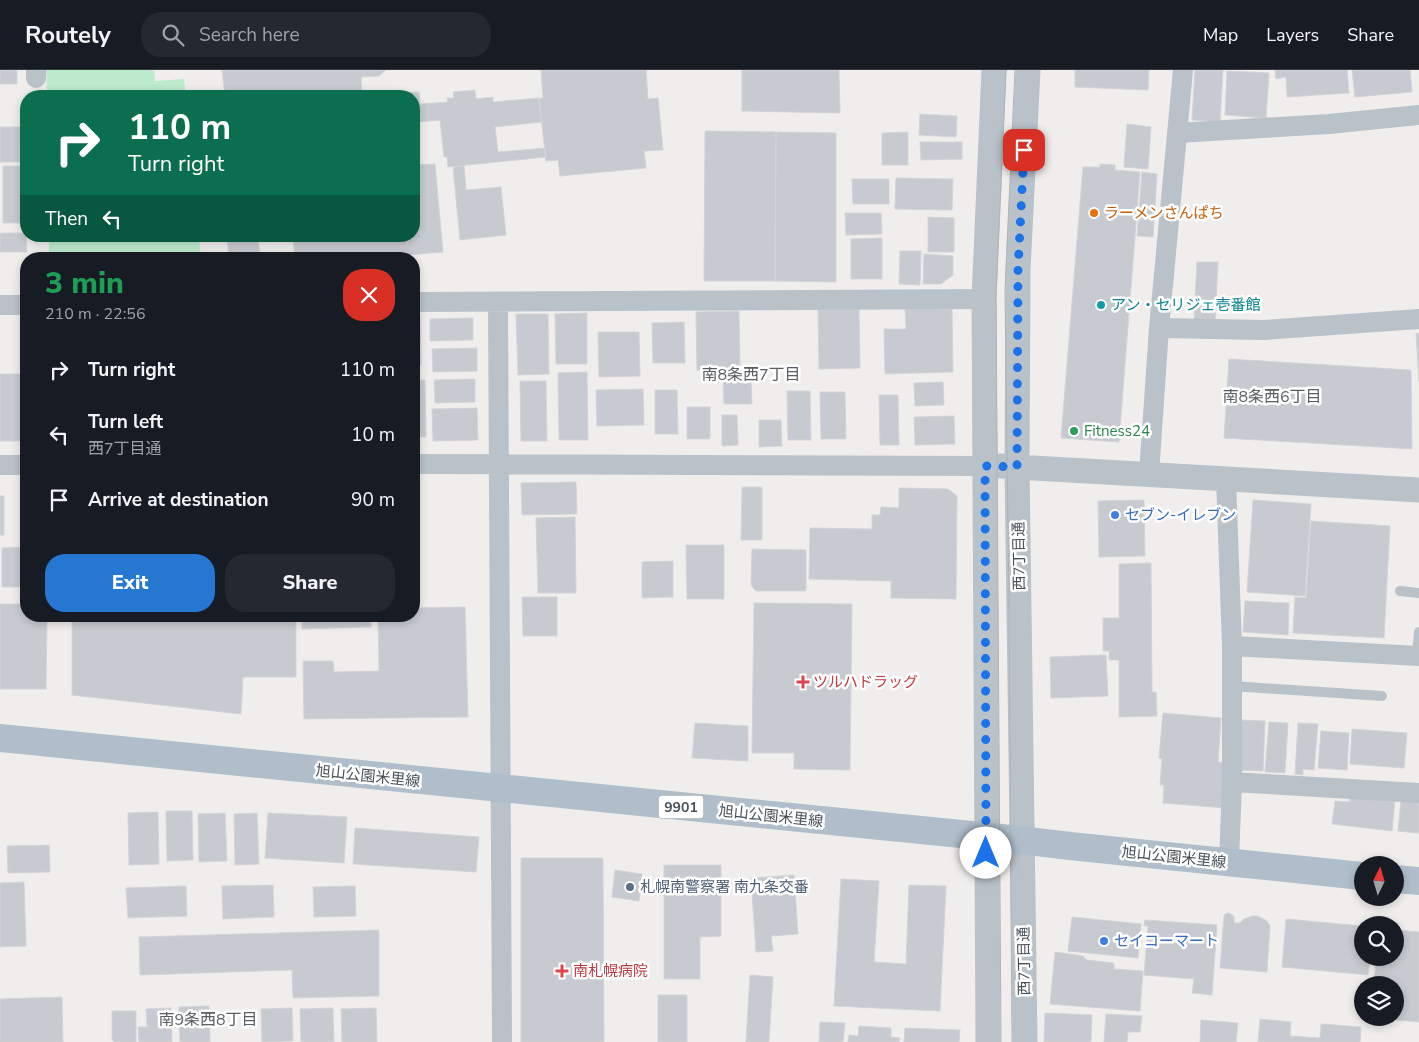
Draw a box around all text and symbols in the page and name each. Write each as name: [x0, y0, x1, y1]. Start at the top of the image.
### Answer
search box: [141, 12, 491, 57]
text: Routely: [25, 19, 111, 51]
icon: search: [159, 21, 187, 49]
text: Search here: [199, 22, 300, 48]
text: Map: [1203, 23, 1238, 47]
text: Layers: [1266, 23, 1319, 47]
text: Share: [1347, 23, 1394, 47]
text: 110 m: [128, 104, 231, 151]
icon: right: [45, 110, 110, 175]
pin: [1003, 129, 1045, 171]
icon: arrive: [1010, 136, 1038, 164]
text: Turn right: [128, 149, 224, 179]
place label: ラーメンさんぱち: [1104, 203, 1223, 223]
icon: left: [98, 205, 126, 233]
text: Then: [45, 206, 88, 232]
marker: ラーメンさんぱち: [1088, 207, 1100, 219]
text: 3 min: [45, 263, 124, 304]
button: close: [343, 269, 395, 321]
place label: アン・セリジェ壱番館: [1111, 295, 1260, 315]
marker: アン・セリジェ壱番館: [1095, 299, 1107, 311]
text: 210 m · 22:56: [45, 303, 146, 325]
icon: right: [45, 356, 73, 384]
text: Turn right: [88, 357, 175, 383]
text: 110 m: [340, 357, 395, 383]
district label: 南8条西7丁目: [701, 364, 801, 386]
district label: 南8条西6丁目: [1222, 386, 1322, 408]
text: Turn left: [88, 409, 163, 435]
icon: left: [45, 421, 73, 449]
place label: Fitness24: [1084, 421, 1150, 441]
text: 10 m: [351, 422, 395, 448]
marker: Fitness24: [1068, 425, 1080, 437]
text: 西7丁目通: [88, 438, 162, 460]
icon: arrive: [45, 486, 73, 514]
text: Arrive at destination: [88, 487, 269, 513]
text: 90 m: [351, 487, 395, 513]
place label: セブン-イレブン: [1125, 505, 1236, 525]
marker: セブン-イレブン: [1109, 509, 1121, 521]
street label: 西7丁目通: [1008, 521, 1030, 591]
button: Exit: [45, 554, 215, 612]
button: Share: [225, 554, 395, 612]
place label: ツルハドラッグ: [813, 672, 918, 692]
marker: ツルハドラッグ: [797, 676, 809, 688]
street label: 旭山公園米里線: [315, 761, 421, 791]
road number: 9901: [658, 796, 704, 819]
street label: 旭山公園米里線: [718, 801, 824, 831]
position arrow: [959, 826, 1011, 878]
street label: 旭山公園米里線: [1121, 842, 1227, 872]
north arrow: [1354, 856, 1404, 906]
map controls: [1354, 856, 1404, 1026]
place label: 札幌南警察署 南九条交番: [640, 877, 809, 897]
marker: 札幌南警察署 南九条交番: [624, 881, 636, 893]
button: search: [1354, 916, 1404, 966]
street label: 西7丁目通: [1013, 926, 1035, 996]
place label: セイコーマート: [1114, 931, 1219, 951]
marker: セイコーマート: [1098, 935, 1110, 947]
place label: 南札幌病院: [573, 961, 648, 981]
marker: 南札幌病院: [555, 964, 569, 978]
button: layers: [1354, 976, 1404, 1026]
district label: 南9条西8丁目: [158, 1009, 258, 1031]

